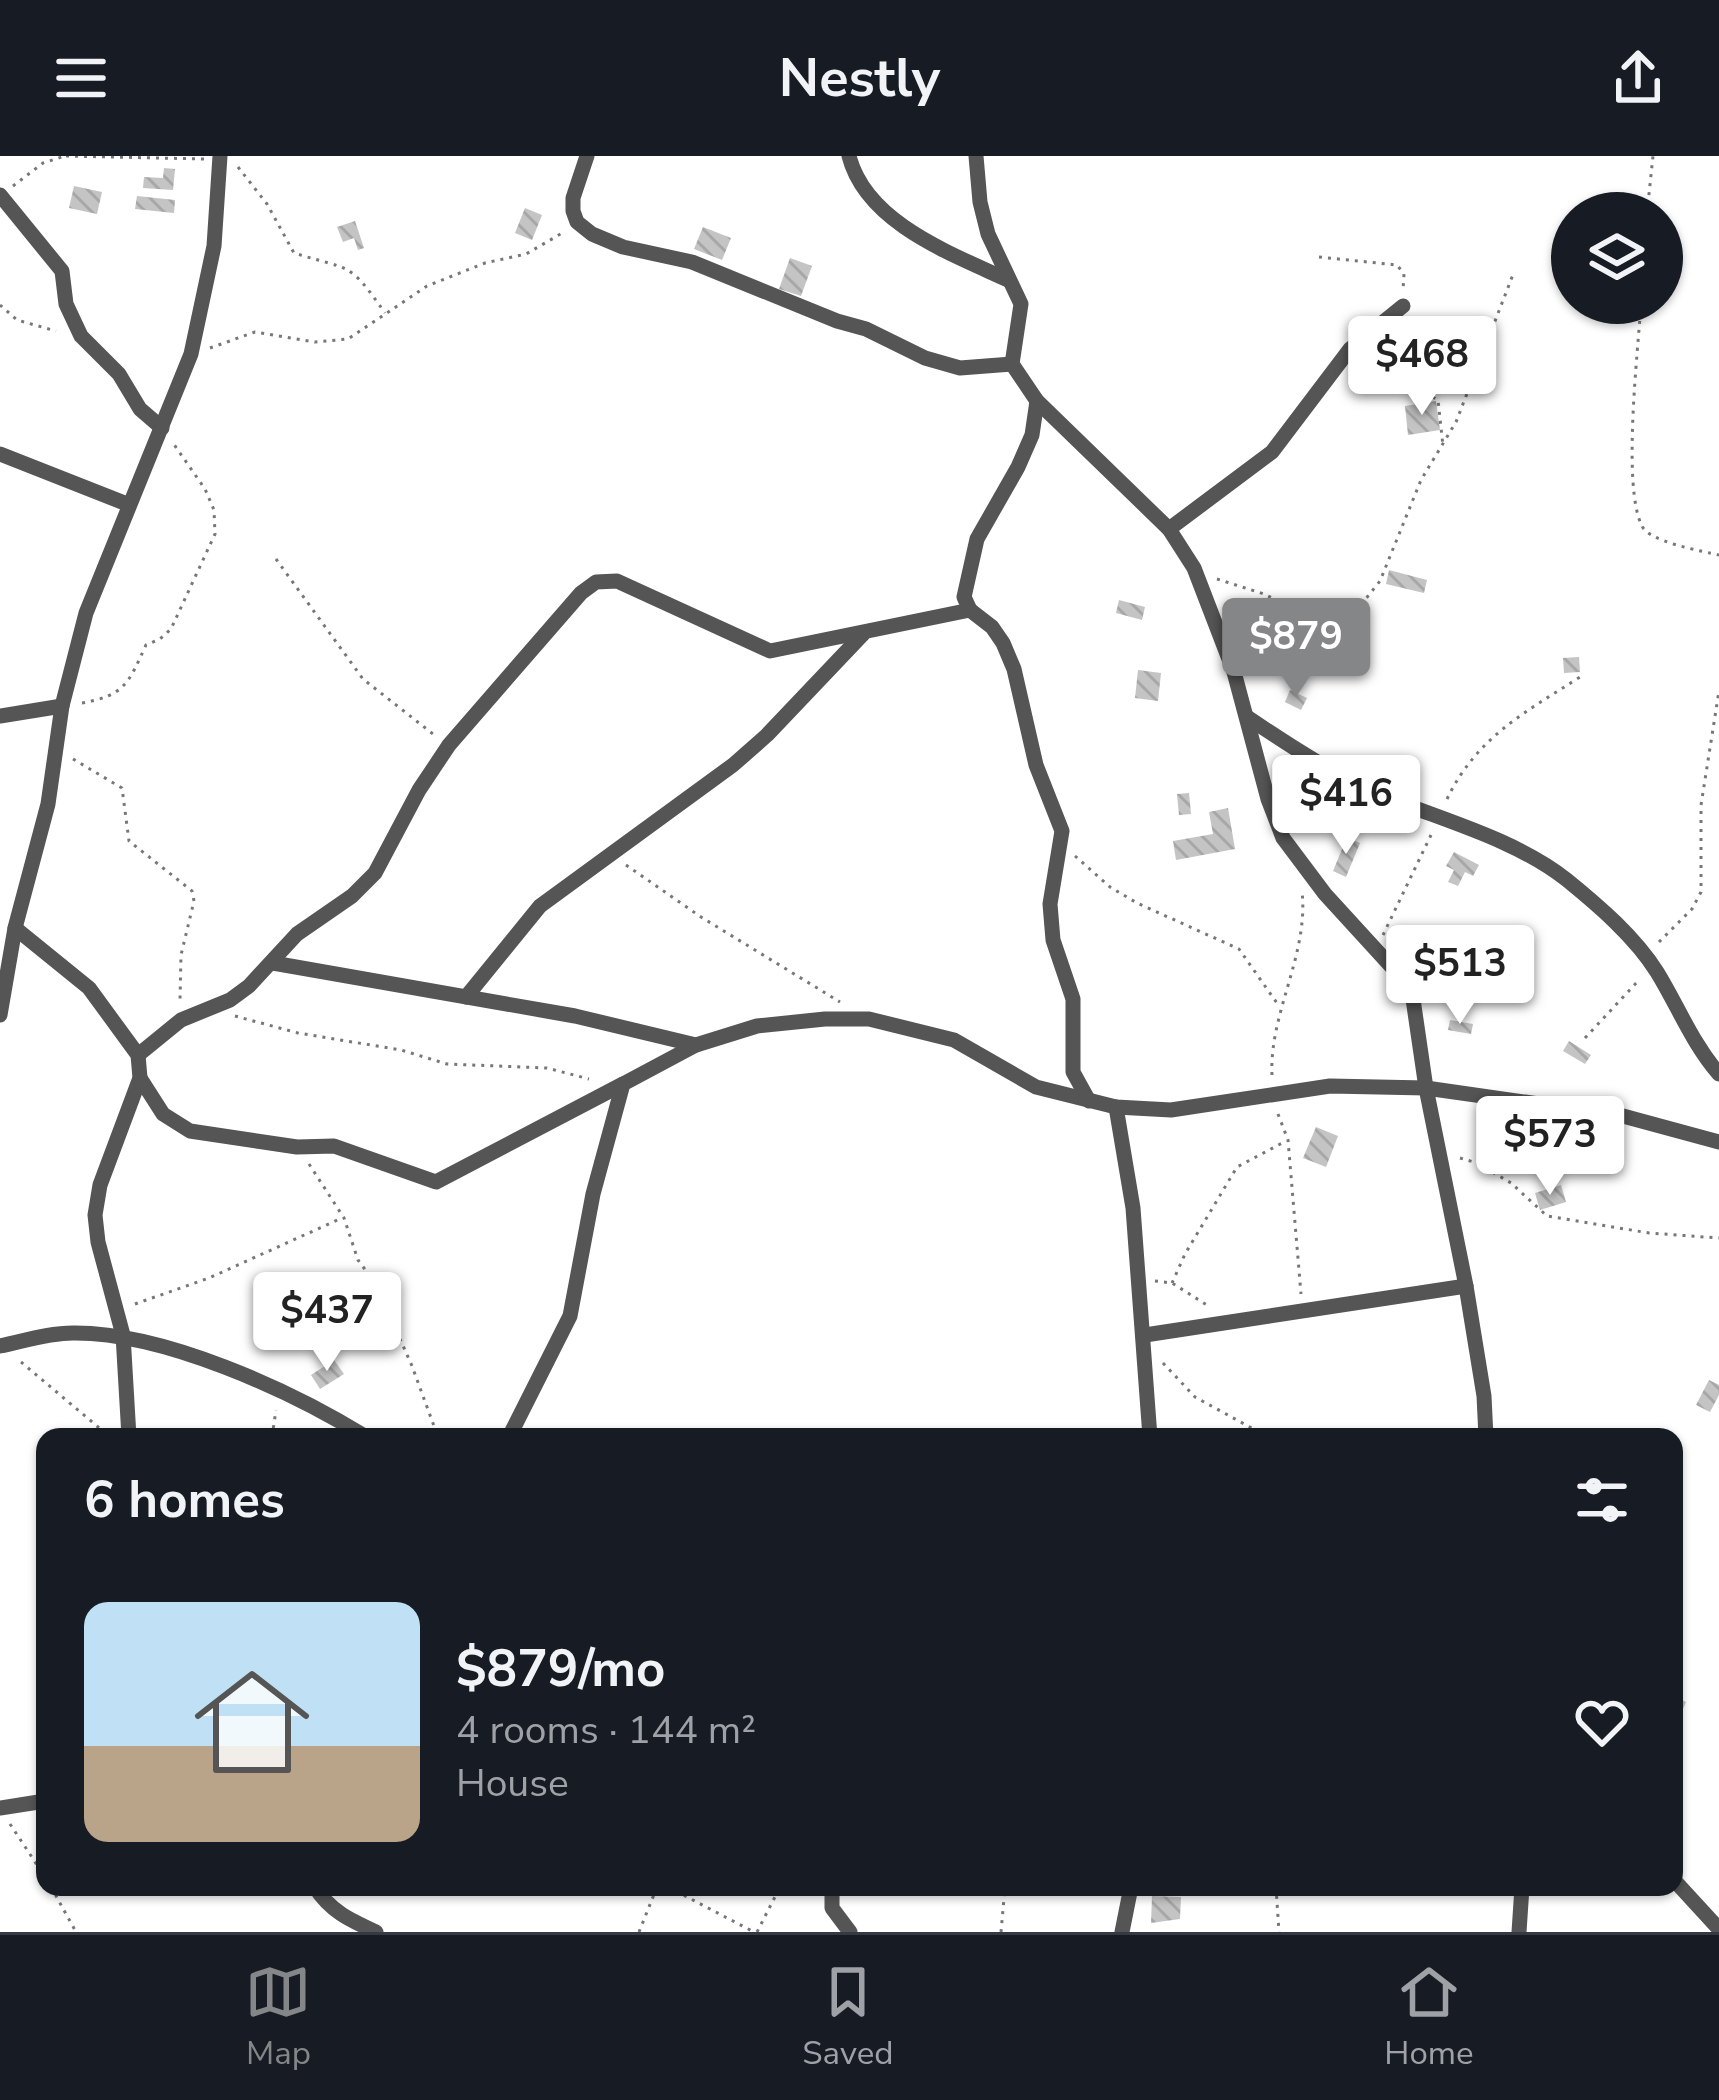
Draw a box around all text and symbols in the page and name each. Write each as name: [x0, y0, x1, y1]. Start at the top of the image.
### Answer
text: Nestly: [779, 41, 940, 115]
icon: menu: [48, 45, 114, 111]
icon: share: [1605, 45, 1671, 111]
map controls: [1551, 192, 1683, 324]
button: layers: [1551, 192, 1683, 324]
pin: $468: [1351, 316, 1493, 418]
text: $468: [1375, 328, 1469, 381]
pin: $879: [1225, 598, 1367, 700]
text: $879: [1249, 610, 1343, 663]
pin: $416: [1275, 755, 1417, 857]
text: $416: [1299, 767, 1393, 820]
pin: $513: [1389, 925, 1531, 1027]
text: $513: [1413, 937, 1507, 990]
pin: $573: [1479, 1096, 1621, 1198]
text: $573: [1503, 1108, 1597, 1161]
pin: $437: [256, 1272, 398, 1374]
text: $437: [280, 1284, 374, 1337]
text: 6 homes: [84, 1465, 285, 1535]
icon: filters: [1569, 1467, 1635, 1533]
text: $879/mo: [456, 1634, 665, 1704]
icon: home: [180, 1650, 324, 1794]
icon: heart: [1569, 1689, 1635, 1755]
text: 4 rooms · 144 m²: [456, 1704, 756, 1757]
text: House: [456, 1757, 569, 1810]
tab: Map: [245, 1959, 311, 2076]
tab: Saved: [802, 1959, 893, 2076]
tab: Home: [1384, 1959, 1474, 2076]

